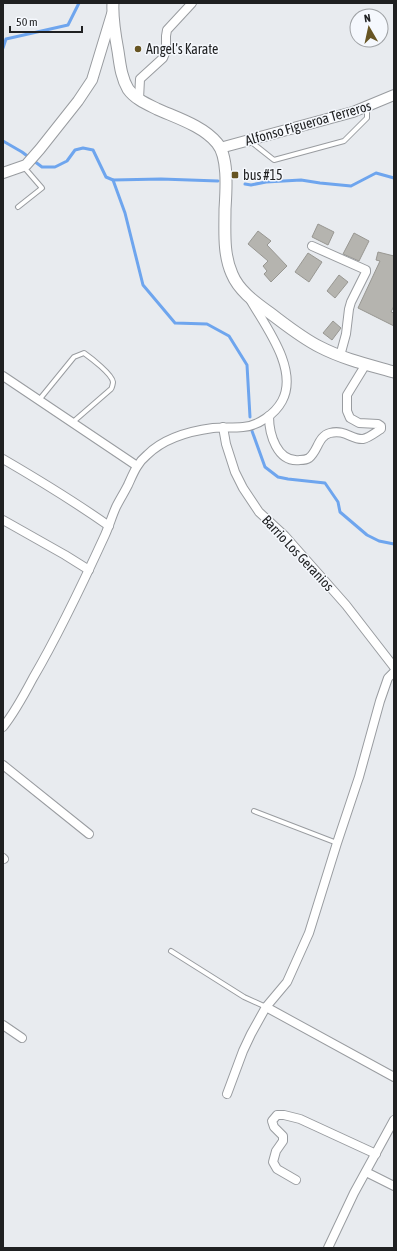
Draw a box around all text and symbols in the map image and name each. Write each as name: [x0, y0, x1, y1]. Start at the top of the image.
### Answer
scale bar: [10, 8, 82, 34]
north arrow: [349, 8, 389, 48]
text: N: [363, 12, 372, 25]
text: 50 m: [16, 15, 38, 29]
place label: Angel’s Karate: [146, 41, 218, 57]
marker: Angel’s Karate: [133, 44, 143, 54]
street label: Alfonso Figueroa Terreros: [243, 97, 373, 149]
place label: bus #15: [243, 167, 283, 183]
marker: bus #15: [230, 170, 240, 180]
street label: Barrio Los Geranios: [259, 512, 337, 594]

